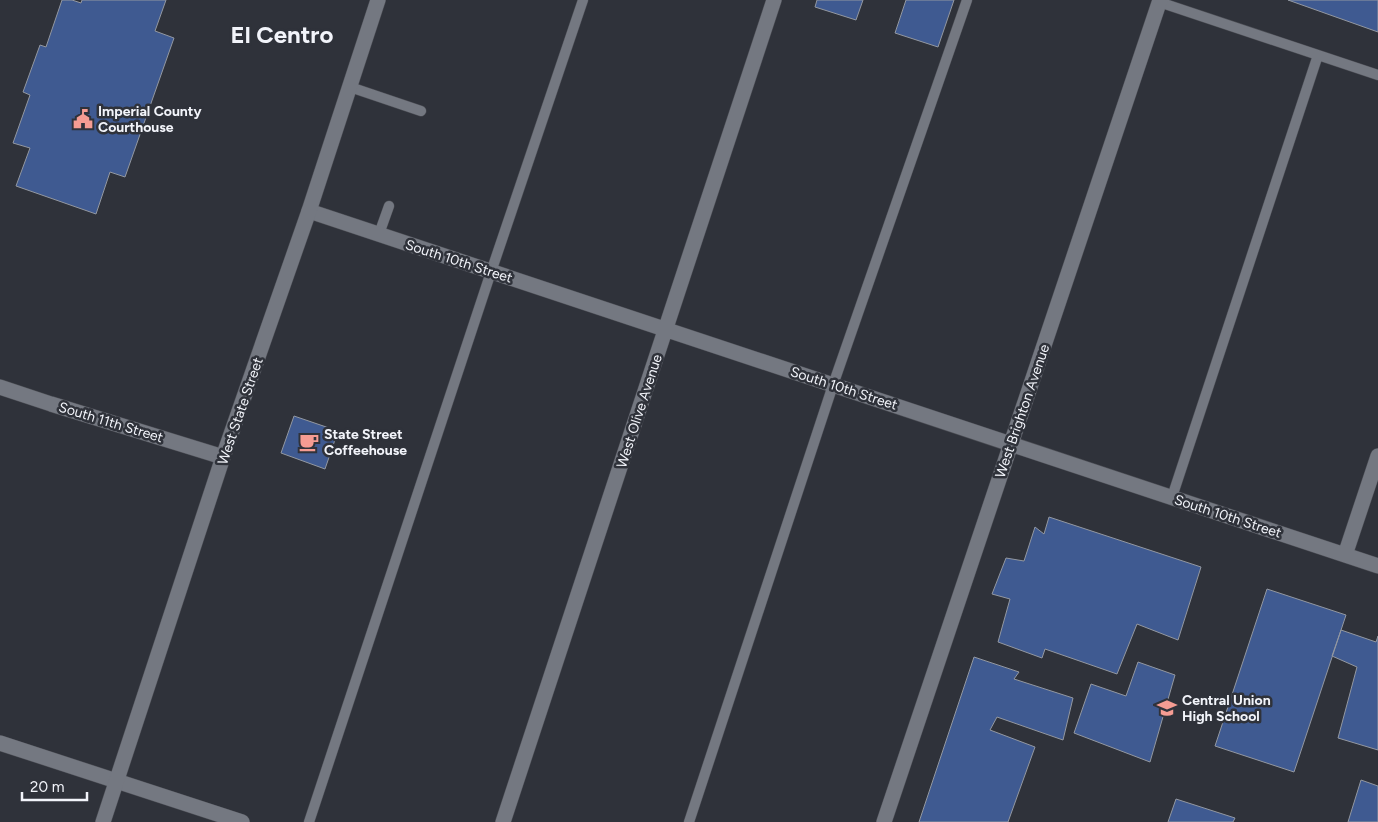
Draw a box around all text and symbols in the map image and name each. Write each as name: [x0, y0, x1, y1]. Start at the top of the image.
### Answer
district label: El Centro: [231, 20, 333, 49]
place label: Imperial County Courthouse: [98, 103, 202, 136]
public building icon: Imperial County Courthouse: [72, 108, 94, 130]
street label: South 10th Street: [403, 236, 515, 287]
street label: West Brighton Avenue: [992, 342, 1053, 480]
street label: West Olive Avenue: [613, 352, 666, 470]
street label: West State Street: [214, 355, 267, 467]
street label: South 10th Street: [788, 363, 900, 414]
street label: South 11th Street: [57, 398, 165, 446]
place label: State Street Coffeehouse: [324, 426, 407, 459]
cafe icon: State Street Coffeehouse: [298, 431, 320, 453]
street label: South 10th Street: [1172, 491, 1284, 542]
place label: Central Union High School: [1182, 692, 1271, 725]
school or university icon: Central Union High School: [1156, 697, 1178, 719]
scale bar: [22, 770, 88, 802]
text: 20 m: [30, 778, 64, 796]

